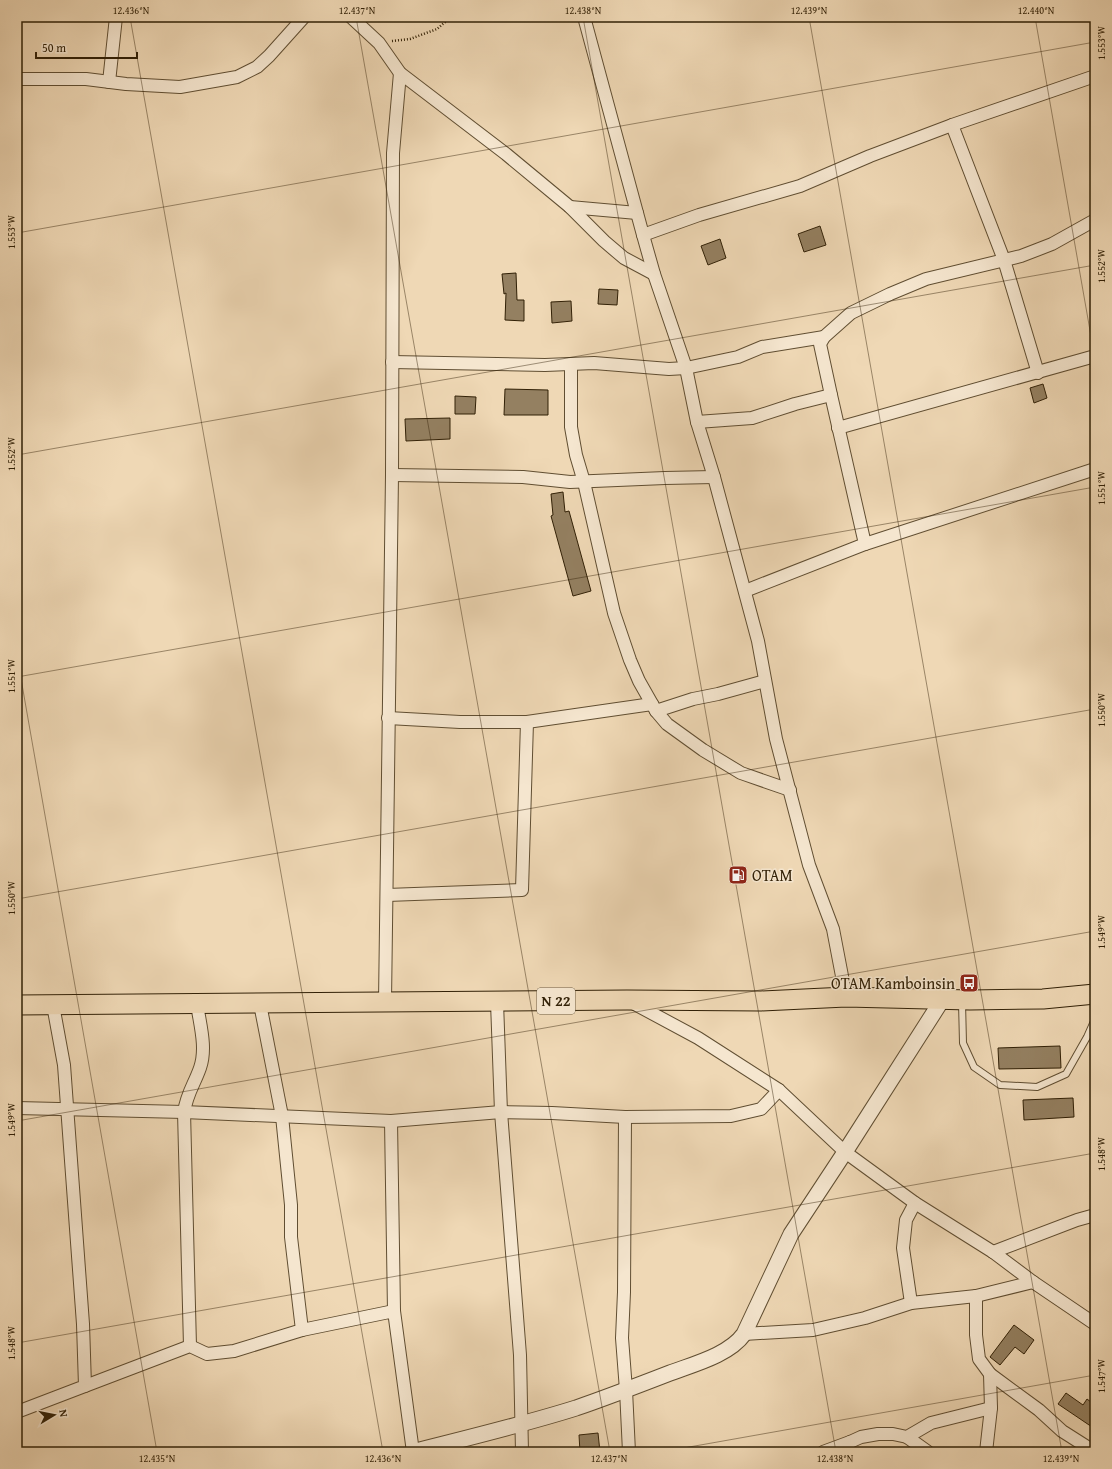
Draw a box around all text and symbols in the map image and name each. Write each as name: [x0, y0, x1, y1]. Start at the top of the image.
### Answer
text: 12.436°N: [113, 3, 150, 18]
text: 12.437°N: [339, 3, 376, 18]
text: 12.438°N: [565, 3, 602, 18]
text: 12.439°N: [791, 3, 828, 18]
text: 12.440°N: [1018, 3, 1055, 18]
text: 1.553°W: [1094, 26, 1109, 60]
scale bar: [36, 34, 137, 60]
text: 50 m: [42, 39, 66, 56]
text: 1.553°W: [4, 215, 19, 249]
text: 1.552°W: [1094, 249, 1109, 283]
text: 1.552°W: [4, 437, 19, 471]
text: 1.551°W: [1094, 471, 1109, 505]
text: 1.551°W: [4, 659, 19, 693]
text: 1.550°W: [1094, 693, 1109, 727]
place label: OTAM: [752, 863, 793, 887]
fuel station icon: OTAM: [727, 864, 749, 886]
text: 1.550°W: [4, 881, 19, 915]
text: 1.549°W: [1094, 915, 1109, 949]
place label: OTAM Kamboinsin: [831, 971, 955, 995]
bus stop icon: OTAM Kamboinsin: [958, 972, 980, 994]
road number: N 22: [537, 988, 575, 1014]
text: 1.549°W: [4, 1103, 19, 1137]
text: 1.548°W: [1094, 1137, 1109, 1171]
text: 1.548°W: [4, 1326, 19, 1360]
text: 1.547°W: [1094, 1359, 1109, 1393]
north arrow: [34, 1395, 74, 1435]
text: N: [55, 1408, 72, 1419]
text: 12.435°N: [139, 1451, 176, 1466]
text: 12.436°N: [365, 1451, 402, 1466]
text: 12.437°N: [591, 1451, 628, 1466]
text: 12.438°N: [817, 1451, 854, 1466]
text: 12.439°N: [1043, 1451, 1080, 1466]

